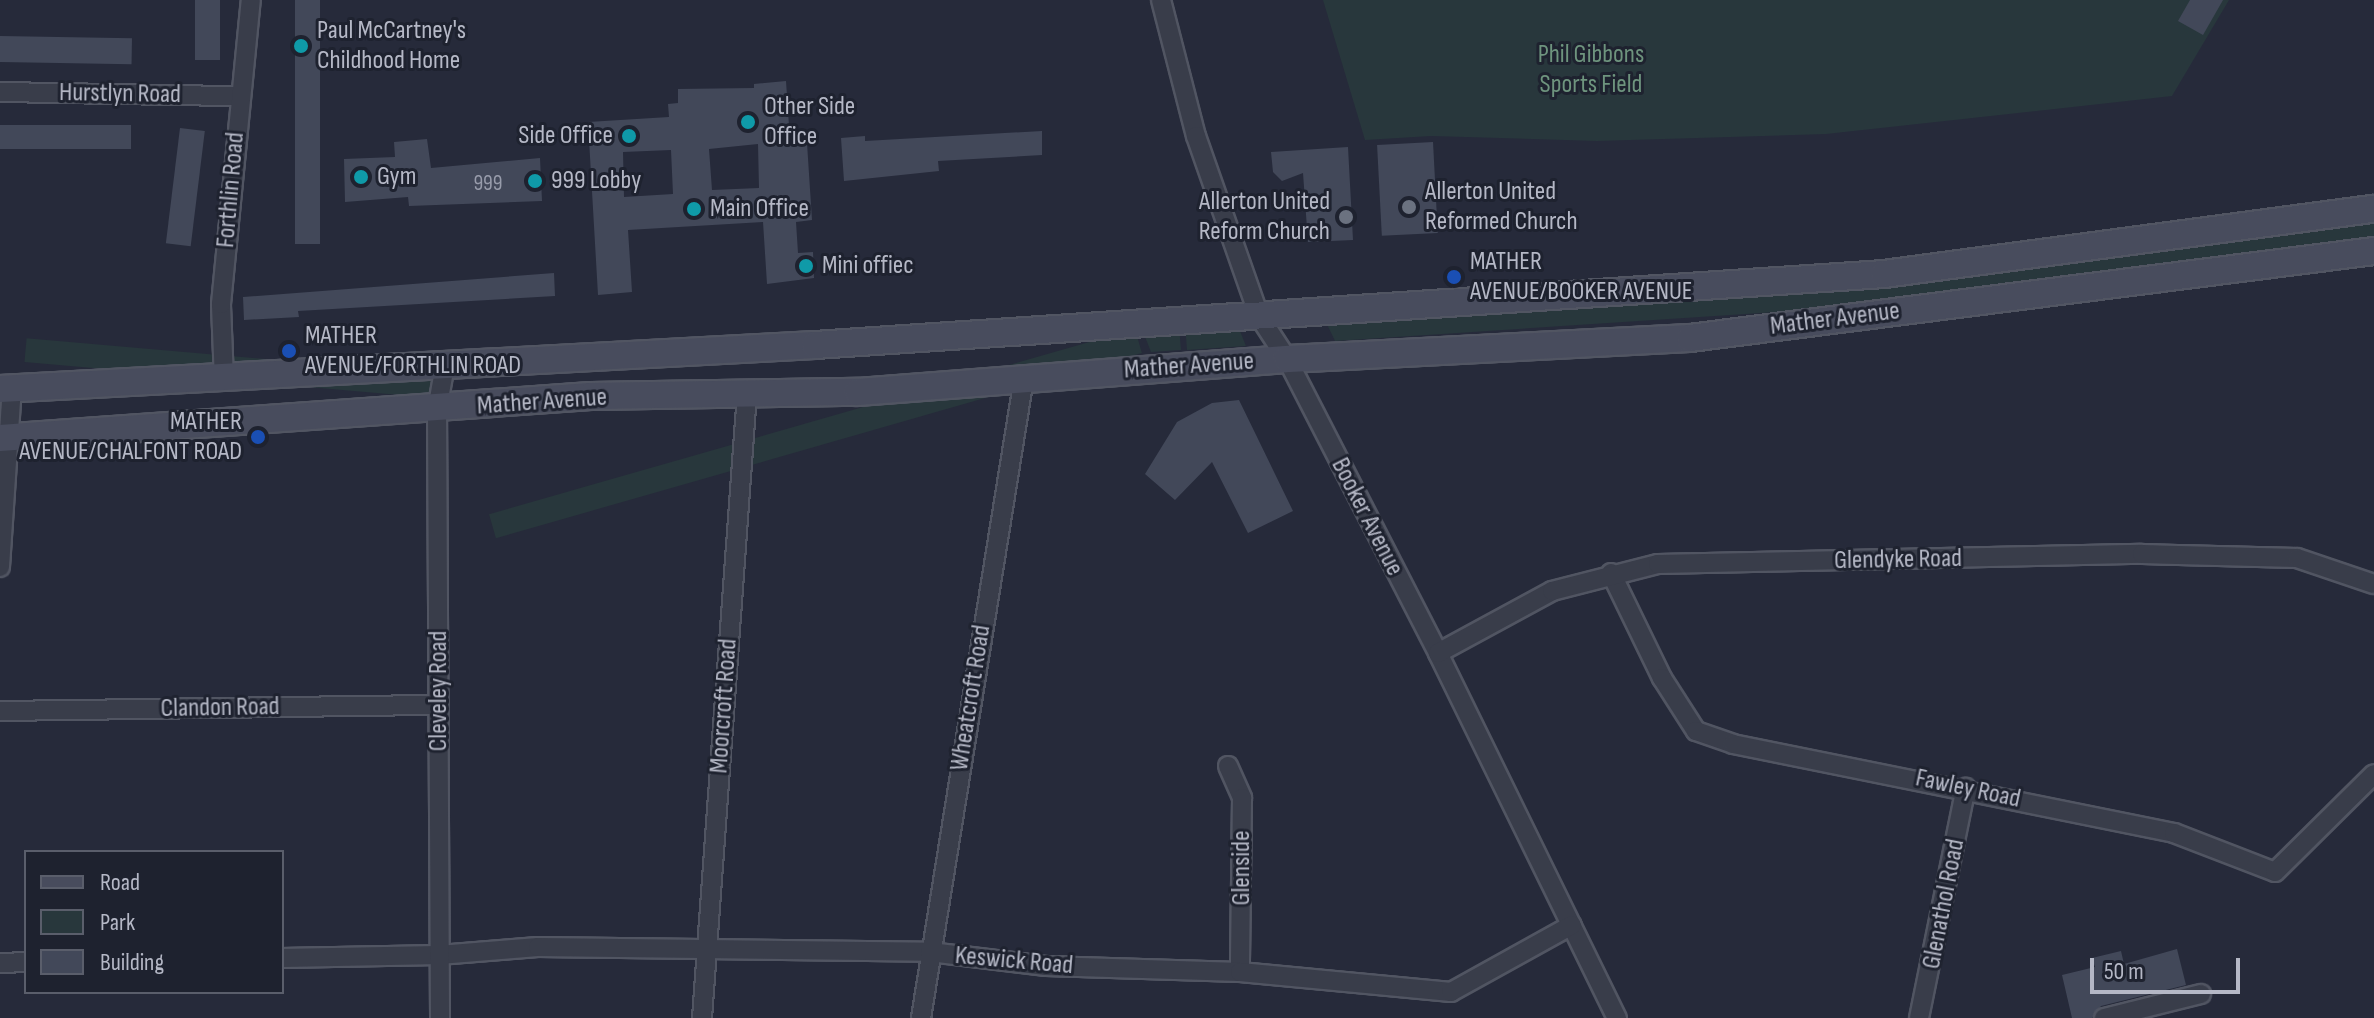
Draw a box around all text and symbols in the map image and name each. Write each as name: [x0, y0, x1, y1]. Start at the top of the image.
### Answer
place label: Paul McCartney's Childhood Home: [317, 15, 466, 76]
marker: Paul McCartney's Childhood Home: [292, 37, 310, 55]
park label: Phil Gibbons Sports Field: [1538, 39, 1644, 100]
street label: Hurstlyn Road: [59, 77, 181, 111]
place label: Other Side Office: [764, 91, 855, 152]
marker: Other Side Office: [739, 113, 757, 131]
place label: Side Office: [518, 120, 613, 152]
marker: Side Office: [620, 127, 638, 145]
street label: Forthlin Road: [210, 131, 252, 249]
place label: Gym: [377, 161, 416, 193]
place label: 999 Lobby: [551, 165, 641, 197]
marker: Gym: [352, 168, 370, 186]
house number: 999: [473, 171, 503, 197]
marker: 999 Lobby: [526, 172, 544, 190]
place label: Allerton United Reformed Church: [1425, 176, 1578, 238]
place label: Allerton United Reform Church: [1199, 186, 1330, 248]
place label: Main Office: [710, 193, 809, 225]
marker: Allerton United Reformed Church: [1400, 198, 1418, 216]
marker: Main Office: [685, 200, 703, 218]
marker: Allerton United Reform Church: [1337, 208, 1355, 226]
place label: MATHER AVENUE/BOOKER AVENUE: [1470, 246, 1693, 308]
place label: Mini offiec: [822, 250, 914, 282]
marker: Mini offiec: [797, 257, 815, 275]
marker: MATHER AVENUE/BOOKER AVENUE: [1445, 268, 1463, 286]
street label: Mather Avenue: [1769, 296, 1901, 342]
place label: MATHER AVENUE/FORTHLIN ROAD: [305, 320, 521, 382]
marker: MATHER AVENUE/FORTHLIN ROAD: [280, 342, 298, 360]
street label: Mather Avenue: [1123, 346, 1255, 386]
street label: Mather Avenue: [476, 382, 608, 422]
place label: MATHER AVENUE/CHALFONT ROAD: [19, 406, 242, 468]
marker: MATHER AVENUE/CHALFONT ROAD: [249, 428, 267, 446]
street label: Booker Avenue: [1324, 453, 1410, 581]
street label: Glendyke Road: [1834, 543, 1962, 577]
street label: Wheatcroft Road: [944, 623, 998, 773]
street label: Cleveley Road: [423, 631, 455, 751]
street label: Moorcroft Road: [704, 638, 744, 774]
street label: Clandon Road: [160, 691, 280, 725]
street label: Fawley Road: [1913, 763, 2023, 815]
street label: Glenside: [1226, 831, 1258, 905]
street label: Glenathol Road: [1916, 836, 1972, 972]
legend: [24, 850, 284, 994]
text: Road: [100, 868, 140, 897]
text: Park: [100, 908, 135, 937]
street label: Keswick Road: [954, 940, 1074, 982]
scale bar: [2094, 942, 2244, 992]
text: Building: [100, 948, 164, 977]
text: 50 m: [2104, 957, 2144, 986]

